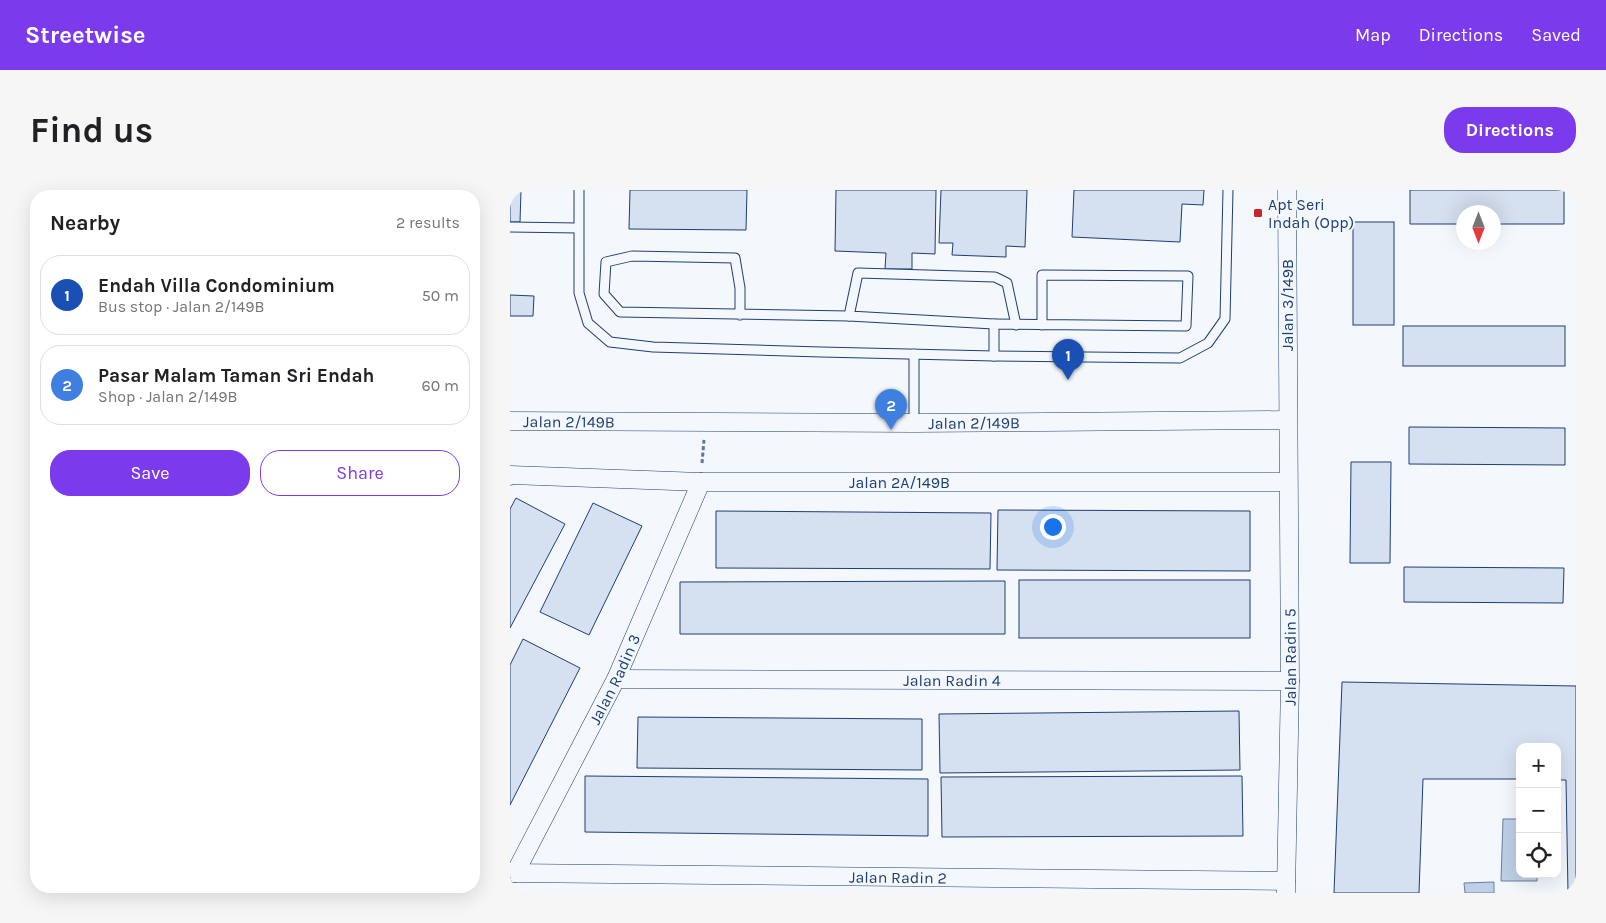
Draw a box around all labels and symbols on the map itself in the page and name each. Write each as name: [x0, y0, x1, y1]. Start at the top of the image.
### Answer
place label: Apt Seri Indah (Opp): [1268, 195, 1354, 232]
north arrow: [1456, 205, 1501, 250]
marker: Apt Seri Indah (Opp): [1252, 207, 1264, 219]
street label: Jalan 3/149B: [1278, 259, 1297, 351]
pin: 1: [1052, 339, 1084, 380]
pin: 2: [875, 389, 907, 430]
street label: Jalan 2/149B: [523, 412, 615, 431]
street label: Jalan 2/149B: [928, 413, 1020, 432]
street label: Jalan 2A/149B: [849, 473, 950, 492]
your location: [1040, 514, 1066, 540]
street label: Jalan Radin 5: [1280, 608, 1300, 706]
street label: Jalan Radin 3: [585, 631, 644, 727]
street label: Jalan Radin 4: [903, 670, 1001, 690]
street label: Jalan Radin 2: [849, 867, 947, 887]

